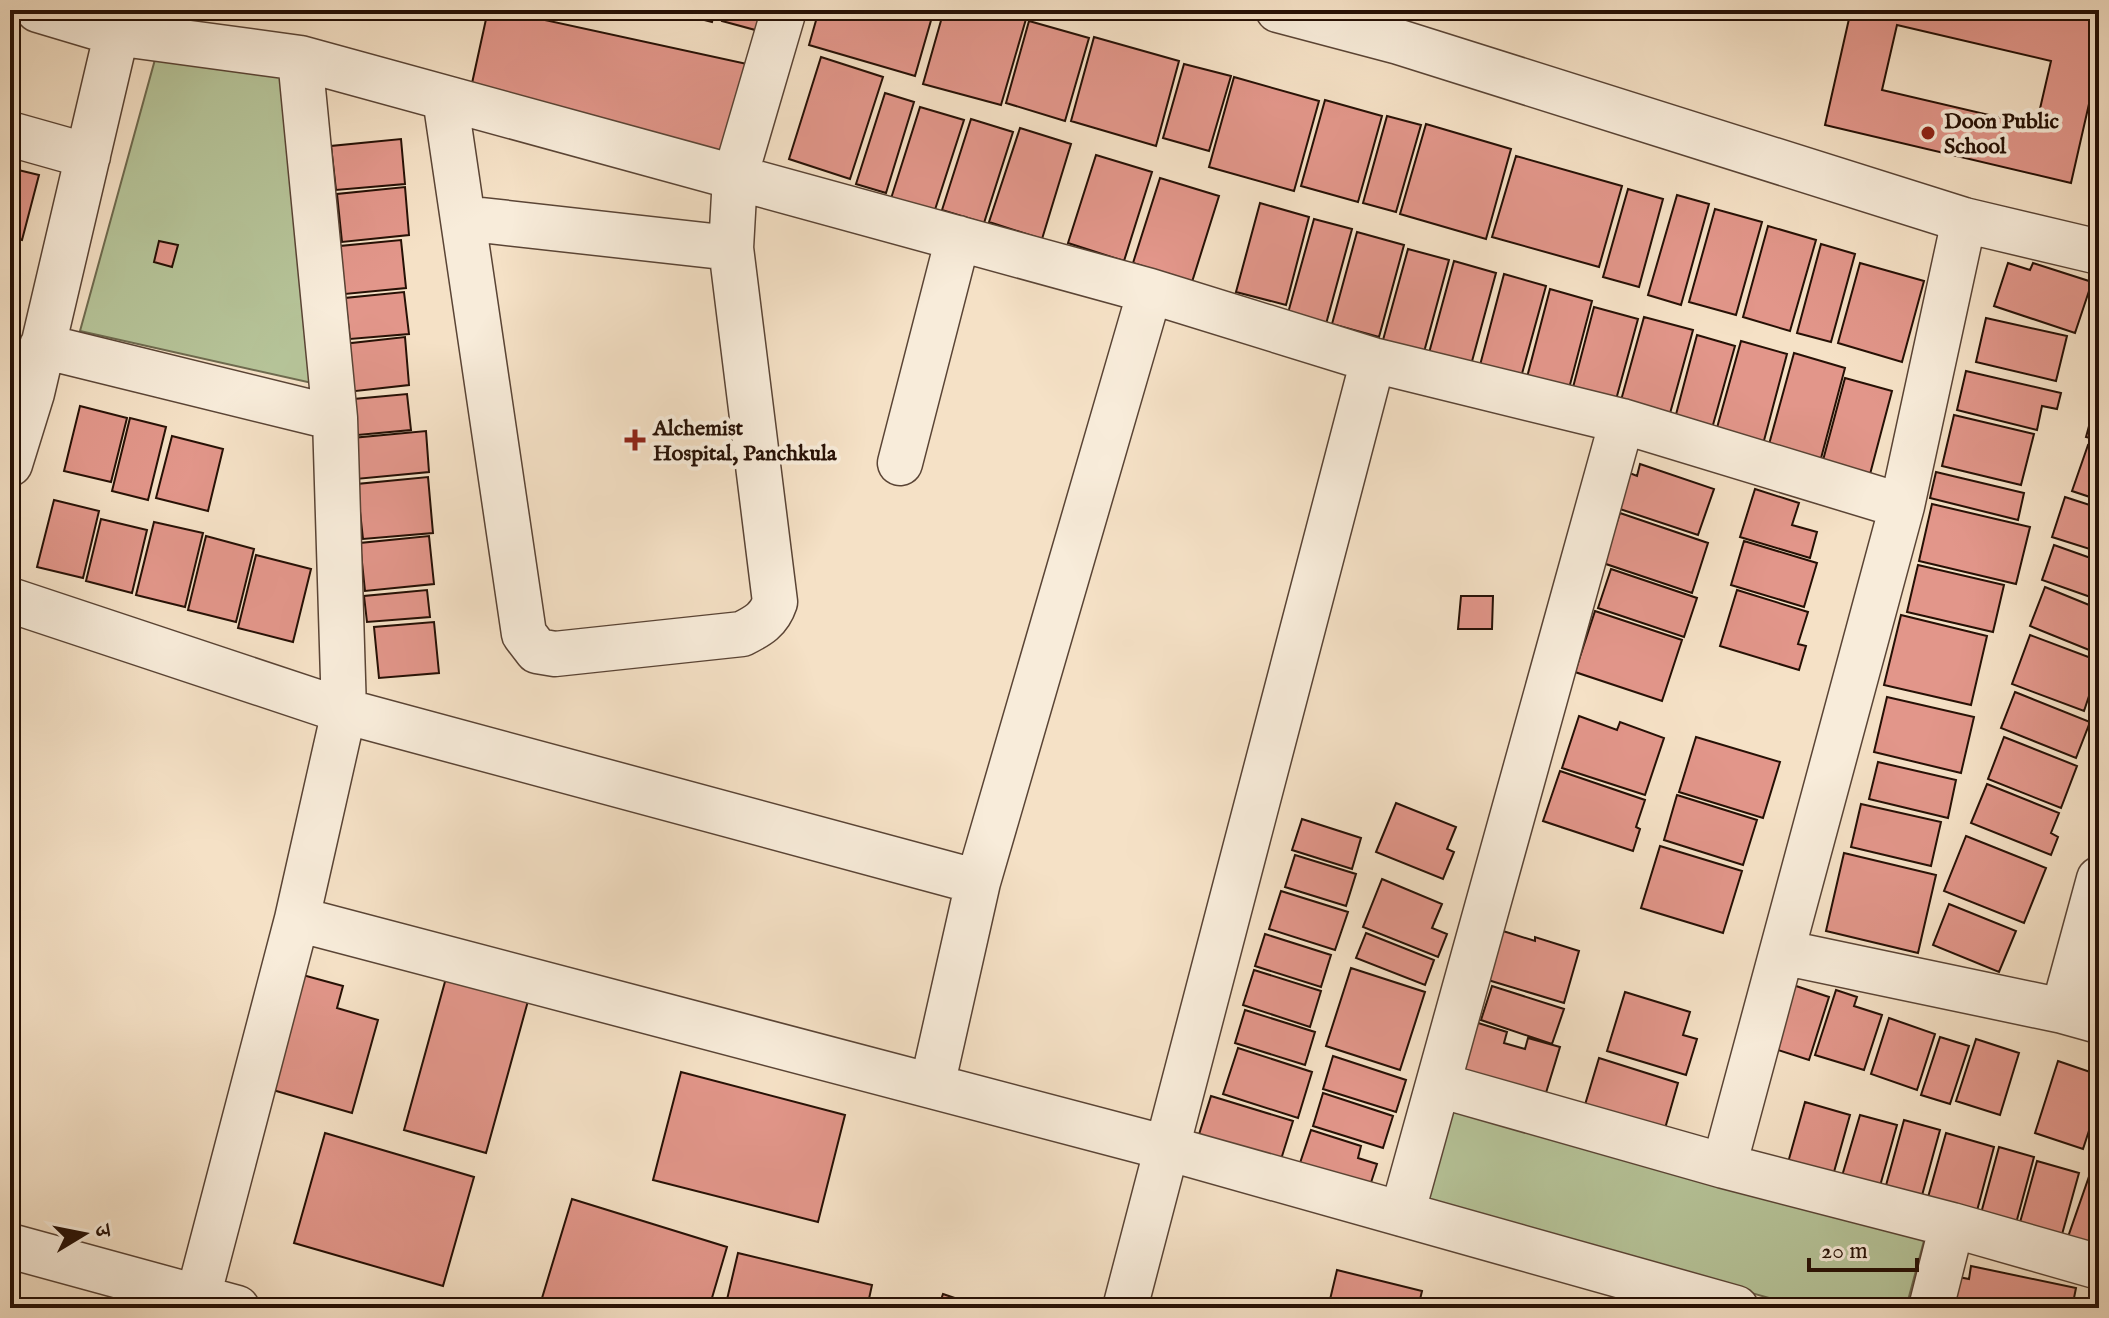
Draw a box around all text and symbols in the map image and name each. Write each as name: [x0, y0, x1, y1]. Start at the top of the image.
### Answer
place label: Doon Public School: [1944, 108, 2059, 161]
marker: Doon Public School: [1919, 124, 1937, 142]
place label: Alchemist Hospital, Panchkula: [652, 415, 837, 468]
marker: Alchemist Hospital, Panchkula: [624, 429, 646, 451]
north arrow: [44, 1194, 124, 1274]
text: उ: [87, 1221, 117, 1241]
scale bar: [1809, 1222, 1917, 1272]
text: 20 m: [1821, 1236, 1868, 1267]

